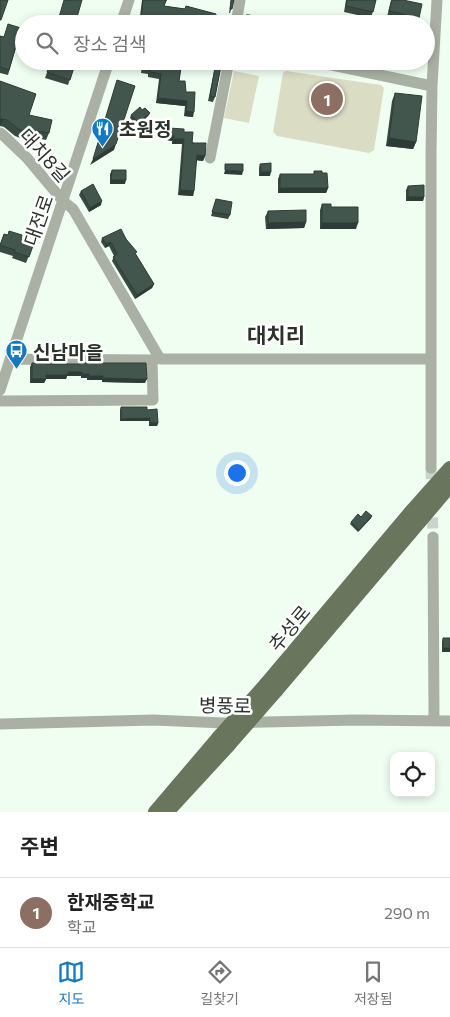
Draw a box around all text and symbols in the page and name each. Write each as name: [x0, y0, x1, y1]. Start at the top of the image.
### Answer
search box: [15, 15, 435, 70]
icon: search: [33, 29, 61, 57]
text: 장소 검색: [73, 32, 147, 55]
pin: 1: [311, 80, 343, 118]
restaurant icon: 초원정: [91, 116, 115, 147]
place label: 초원정: [119, 117, 171, 140]
street label: 대치8길: [15, 124, 75, 186]
street label: 대전로: [19, 191, 57, 249]
district label: 대치리: [247, 322, 305, 347]
bus stop icon: 신남마을: [5, 339, 29, 370]
place label: 신남마을: [33, 340, 103, 363]
your location: [224, 460, 250, 486]
street label: 추성로: [263, 601, 315, 655]
street label: 병풍로: [199, 693, 251, 717]
map controls: [390, 752, 435, 797]
button: locate: [390, 752, 435, 797]
text: 주변: [20, 833, 59, 858]
text: 한재중학교: [67, 890, 154, 913]
text: 1: [32, 903, 40, 922]
text: 290 m: [384, 903, 430, 922]
text: 학교: [67, 917, 96, 936]
tab: 지도: [57, 958, 85, 1008]
tab: 길찾기: [200, 958, 239, 1008]
tab: 저장됨: [354, 958, 393, 1008]

